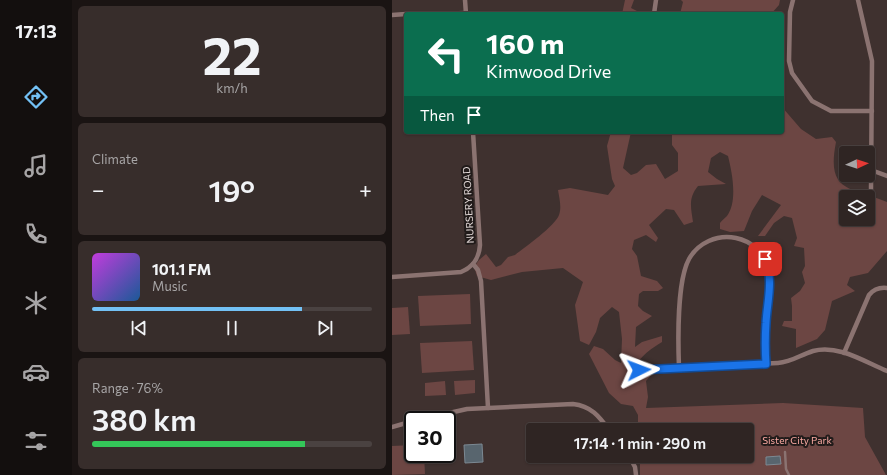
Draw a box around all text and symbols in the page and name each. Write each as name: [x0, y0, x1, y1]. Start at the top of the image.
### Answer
text: 17:13: [15, 20, 57, 42]
text: 22: [202, 22, 262, 86]
text: 160 m: [486, 26, 564, 60]
icon: left: [420, 28, 472, 80]
text: Kimwood Drive: [486, 60, 611, 82]
text: km/h: [216, 80, 248, 96]
icon: directions: [22, 83, 50, 111]
icon: arrive: [463, 104, 485, 126]
text: Then: [420, 106, 455, 124]
north arrow: [839, 146, 875, 182]
map controls: [839, 146, 875, 226]
text: Climate: [92, 151, 138, 167]
icon: music: [22, 152, 50, 180]
street label: NURSERY ROAD: [460, 166, 476, 244]
text: 19°: [209, 171, 255, 208]
text: −: [92, 176, 105, 203]
text: +: [359, 176, 372, 203]
button: layers: [839, 190, 875, 226]
icon: phone: [22, 220, 50, 248]
pin: [748, 242, 782, 276]
icon: arrive: [754, 248, 776, 270]
text: 101.1 FM: [152, 260, 211, 278]
text: Music: [152, 278, 187, 294]
icon: climate: [22, 289, 50, 317]
icon: previous: [128, 317, 150, 339]
icon: pause: [221, 317, 243, 339]
icon: next: [314, 317, 336, 339]
position arrow: [618, 349, 660, 391]
icon: car: [22, 358, 50, 386]
text: Range · 76%: [92, 380, 163, 396]
text: 380 km: [92, 400, 196, 437]
speed limit sign: 30: [404, 411, 456, 463]
icon: filters: [22, 427, 50, 455]
text: 17:14 · 1 min · 290 m: [574, 434, 706, 452]
park label: Sister City Park: [762, 434, 832, 446]

